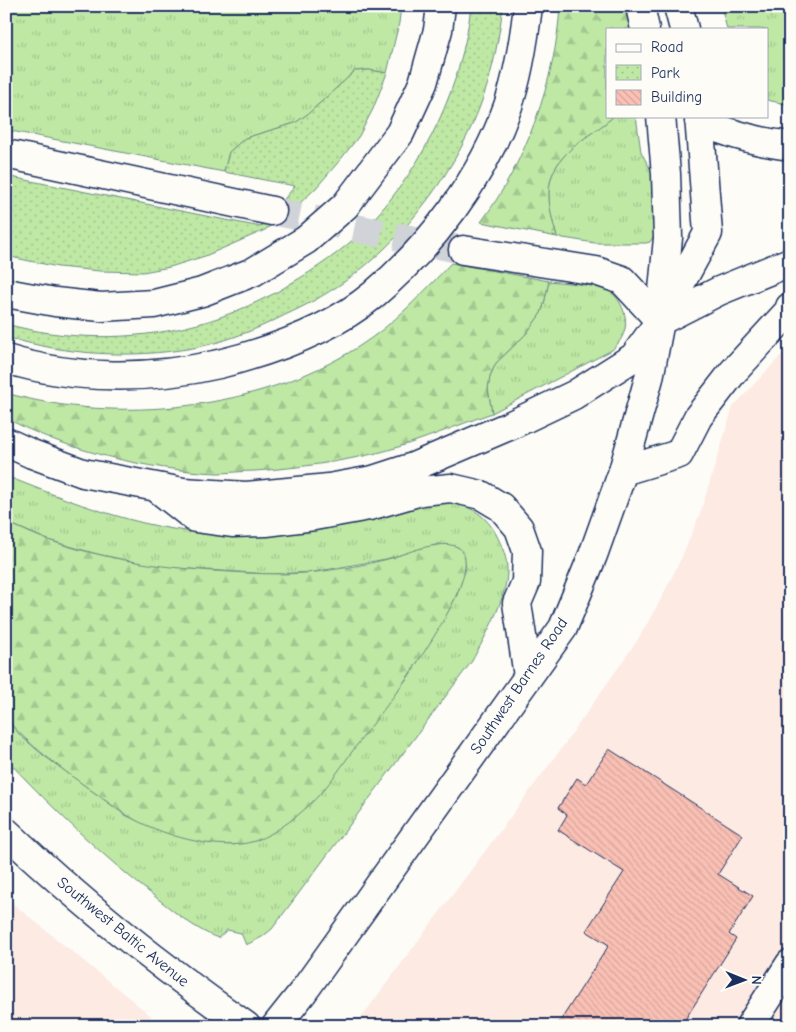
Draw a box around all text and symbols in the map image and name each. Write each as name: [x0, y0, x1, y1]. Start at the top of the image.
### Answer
legend: [606, 28, 768, 118]
text: Road: [651, 38, 683, 56]
text: Park: [651, 64, 680, 82]
text: Building: [651, 88, 702, 106]
street label: Southwest Barnes Road: [467, 614, 571, 758]
street label: Southwest Baltic Avenue: [54, 873, 192, 991]
north arrow: [718, 954, 768, 1004]
text: N: [748, 976, 765, 985]

